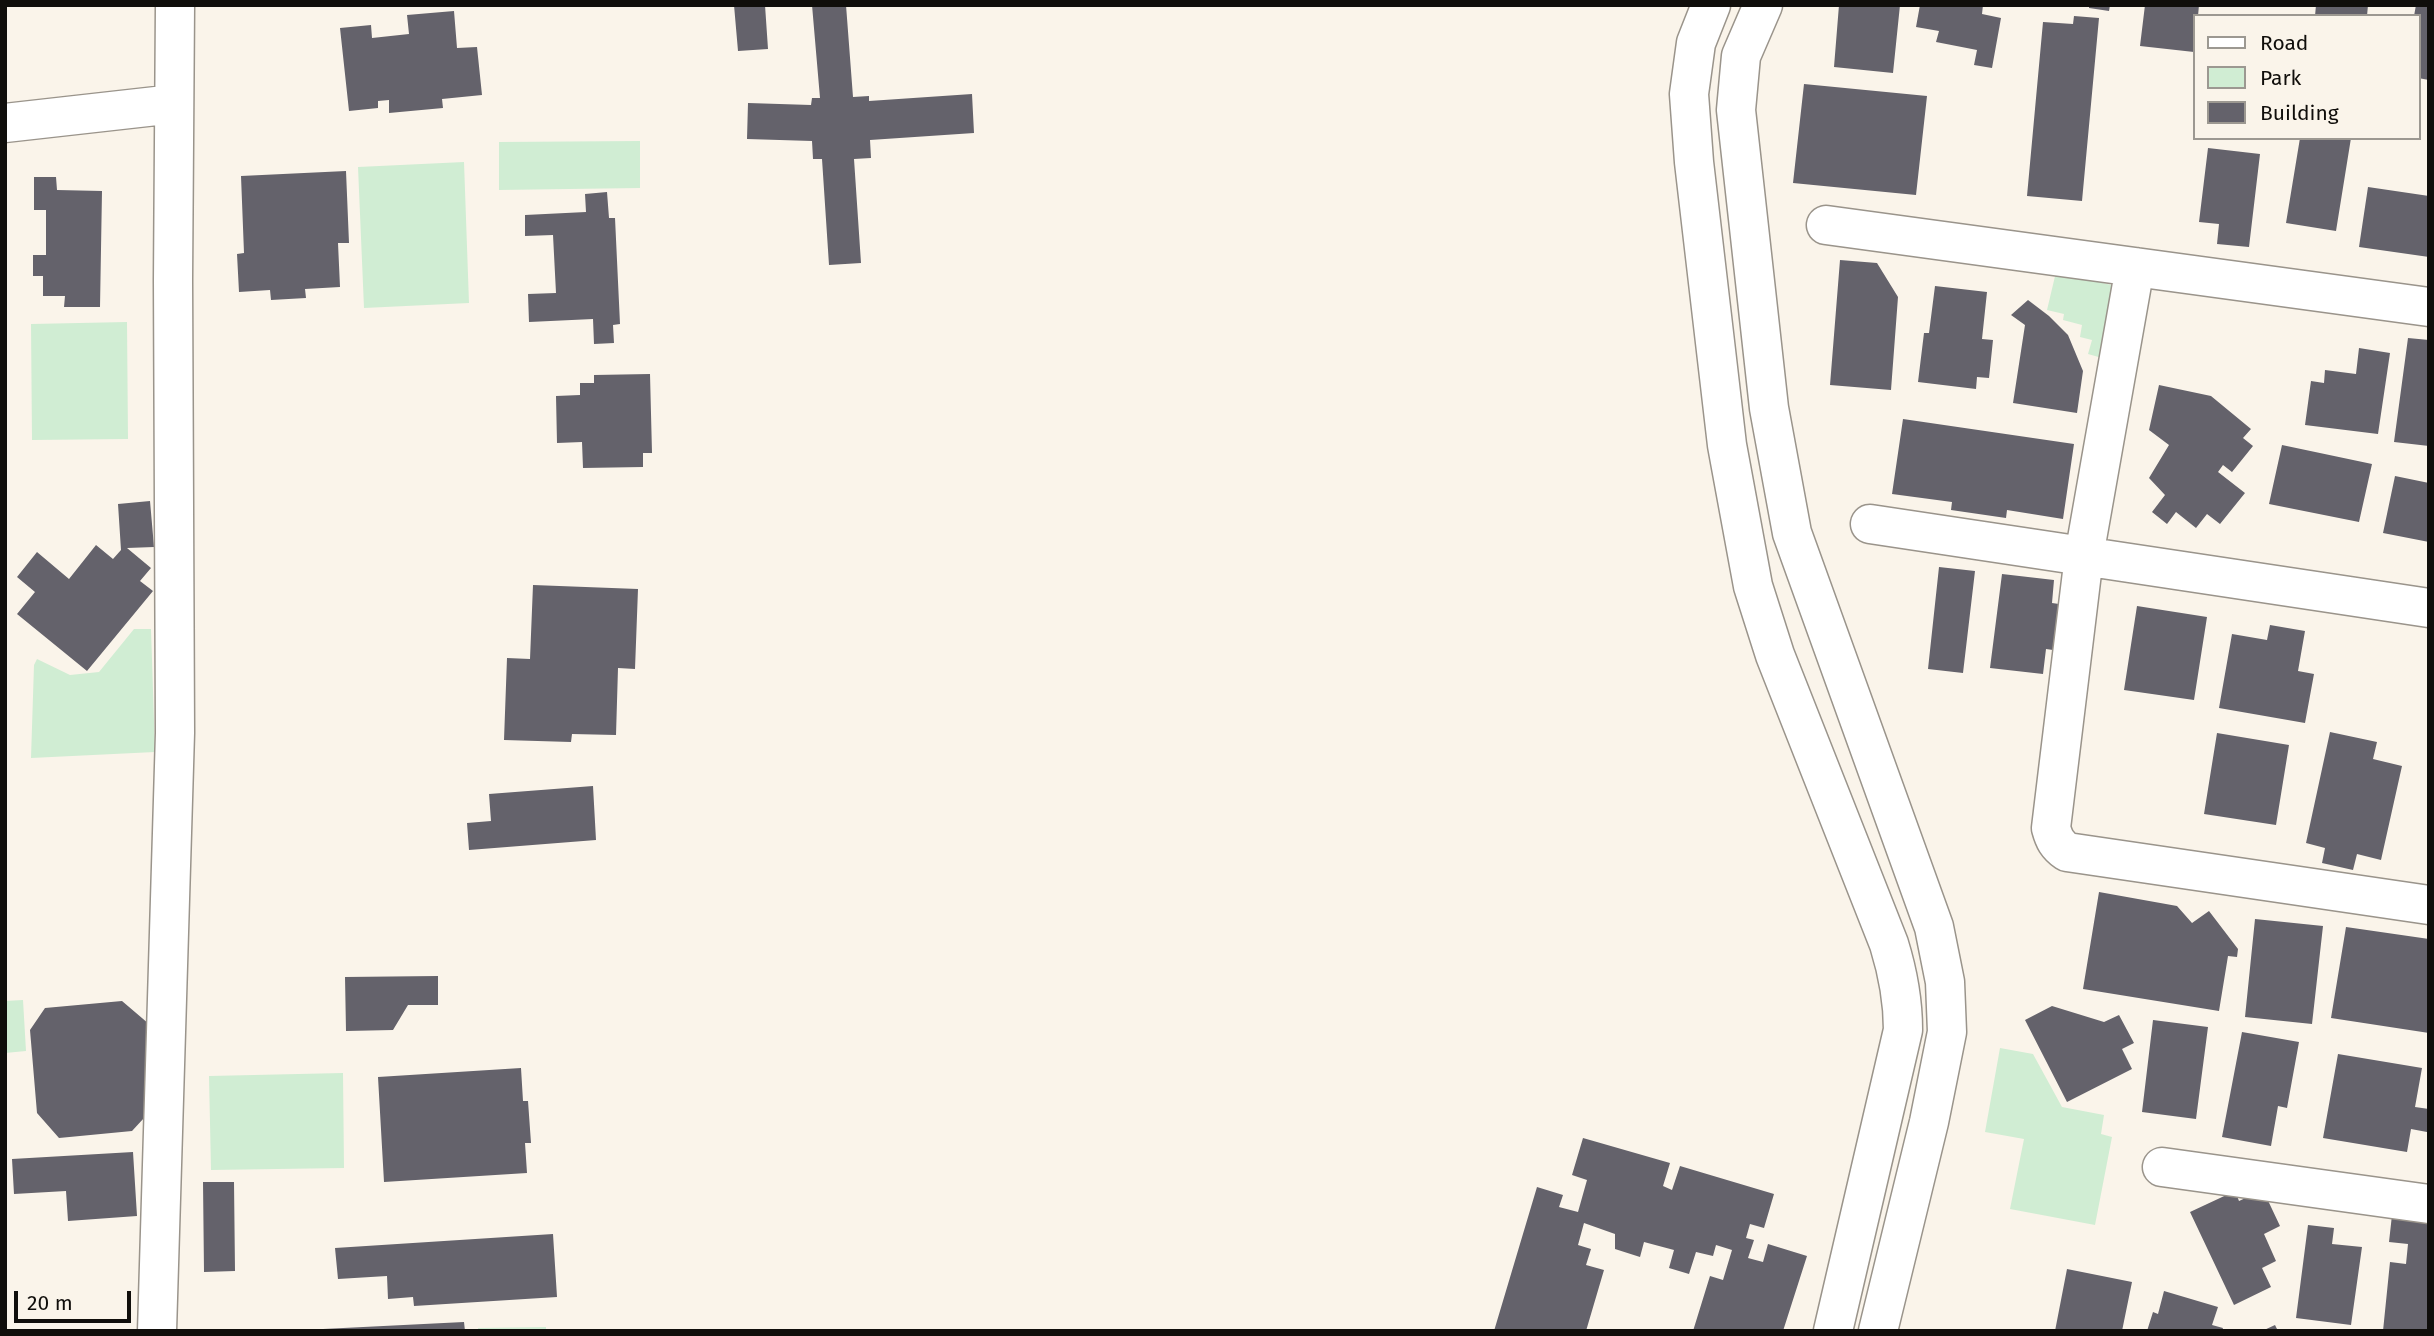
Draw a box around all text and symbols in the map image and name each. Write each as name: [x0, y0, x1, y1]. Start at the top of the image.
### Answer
legend: [2192, 14, 2420, 140]
text: Road: [2260, 30, 2308, 56]
text: Park: [2260, 65, 2301, 91]
text: Building: [2260, 100, 2339, 126]
scale bar: [18, 1276, 135, 1320]
text: 20 m: [27, 1290, 73, 1316]

